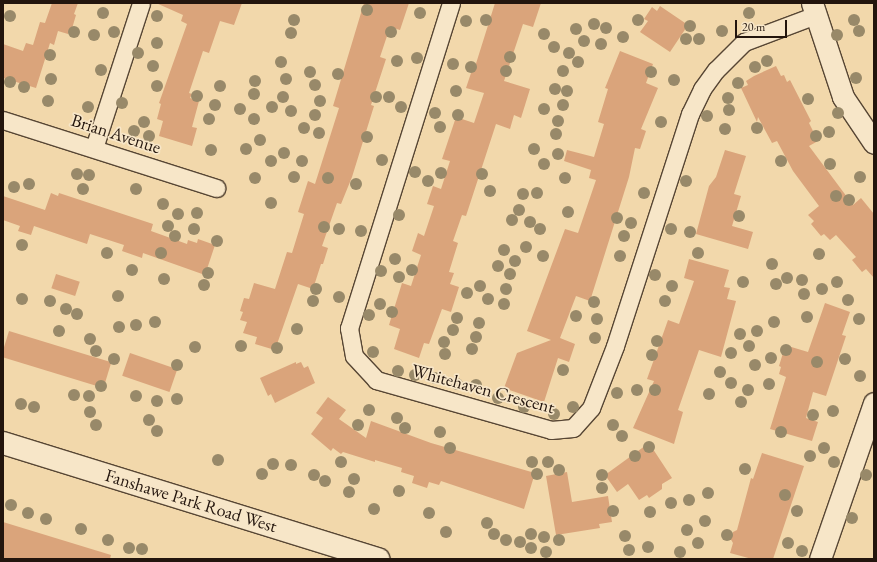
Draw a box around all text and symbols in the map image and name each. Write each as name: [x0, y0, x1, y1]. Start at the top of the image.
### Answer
scale bar: [737, 12, 789, 38]
text: 20 m: [742, 19, 765, 35]
street label: Brian Avenue: [68, 109, 164, 159]
street label: Whitehaven Crescent: [409, 360, 557, 418]
street label: Fanshawe Park Road West: [102, 465, 280, 537]

